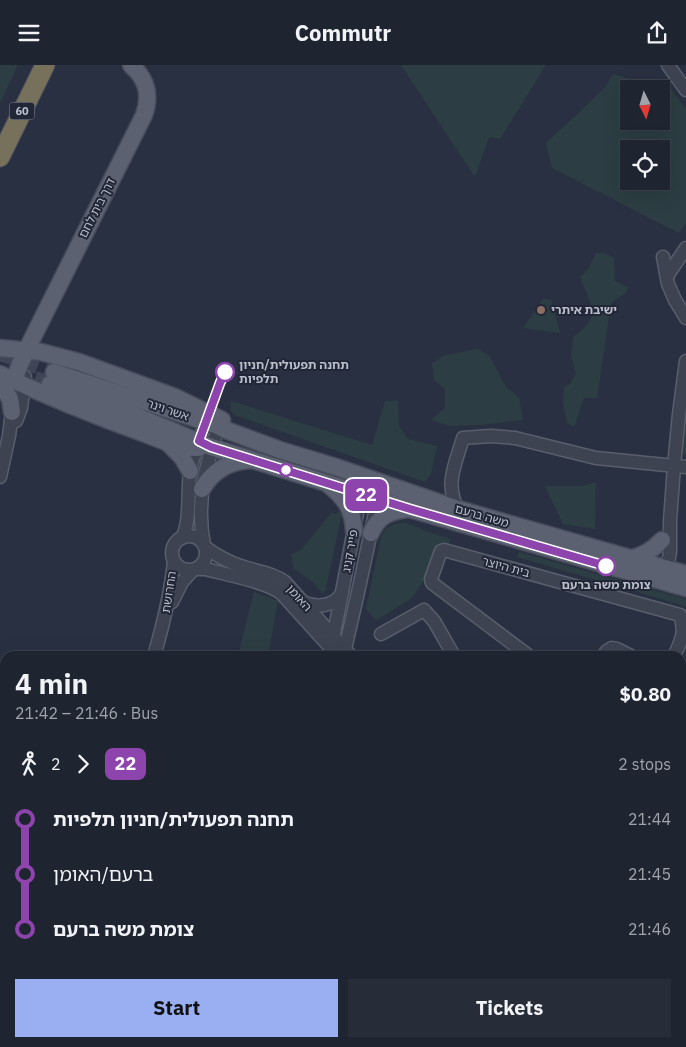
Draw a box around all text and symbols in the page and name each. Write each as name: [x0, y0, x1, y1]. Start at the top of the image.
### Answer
text: Commutr: [295, 18, 391, 47]
icon: menu: [15, 19, 43, 47]
icon: share: [643, 19, 671, 47]
north arrow: [620, 80, 670, 130]
map controls: [620, 80, 670, 190]
road number: 60: [10, 102, 34, 119]
button: locate: [620, 140, 670, 190]
street label: דרך בית לחם: [75, 175, 118, 240]
place label: ישיבת איתרי: [551, 302, 617, 317]
marker: ישיבת איתרי: [535, 304, 547, 316]
place label: תחנה תפעולית/חניון תלפיות: [239, 357, 349, 386]
marker: תחנה תפעולית/חניון תלפיות: [215, 362, 235, 382]
street label: אשר וינר: [145, 395, 191, 424]
unlabelled marker: [279, 463, 293, 477]
line badge: 22: [344, 479, 388, 511]
text: 22: [355, 483, 377, 506]
street label: משה ברעם: [454, 501, 511, 530]
street label: פייר קניג: [338, 528, 361, 573]
street label: בית היוצר: [481, 553, 532, 580]
marker: צומת משה ברעם: [596, 556, 616, 576]
street label: החרושת: [158, 570, 179, 614]
place label: צומת משה ברעם: [561, 577, 651, 592]
street label: האומן: [284, 581, 315, 614]
text: 4 min: [15, 665, 88, 702]
text: $0.80: [619, 682, 671, 706]
text: 21:42 – 21:46 · Bus: [15, 703, 158, 723]
icon: walk: [15, 750, 43, 778]
icon: forward: [69, 750, 97, 778]
text: 22: [115, 752, 136, 775]
text: 2: [51, 754, 61, 774]
text: 2 stops: [618, 754, 671, 774]
text: תחנה תפעולית/חניון תלפיות: [53, 807, 294, 831]
text: 21:44: [628, 809, 671, 829]
text: ברעם/האומן: [53, 862, 153, 886]
text: 21:45: [628, 864, 671, 884]
text: צומת משה ברעם: [53, 917, 194, 941]
text: 21:46: [628, 919, 671, 939]
button: Start: [15, 979, 338, 1037]
button: Tickets: [348, 979, 671, 1037]

